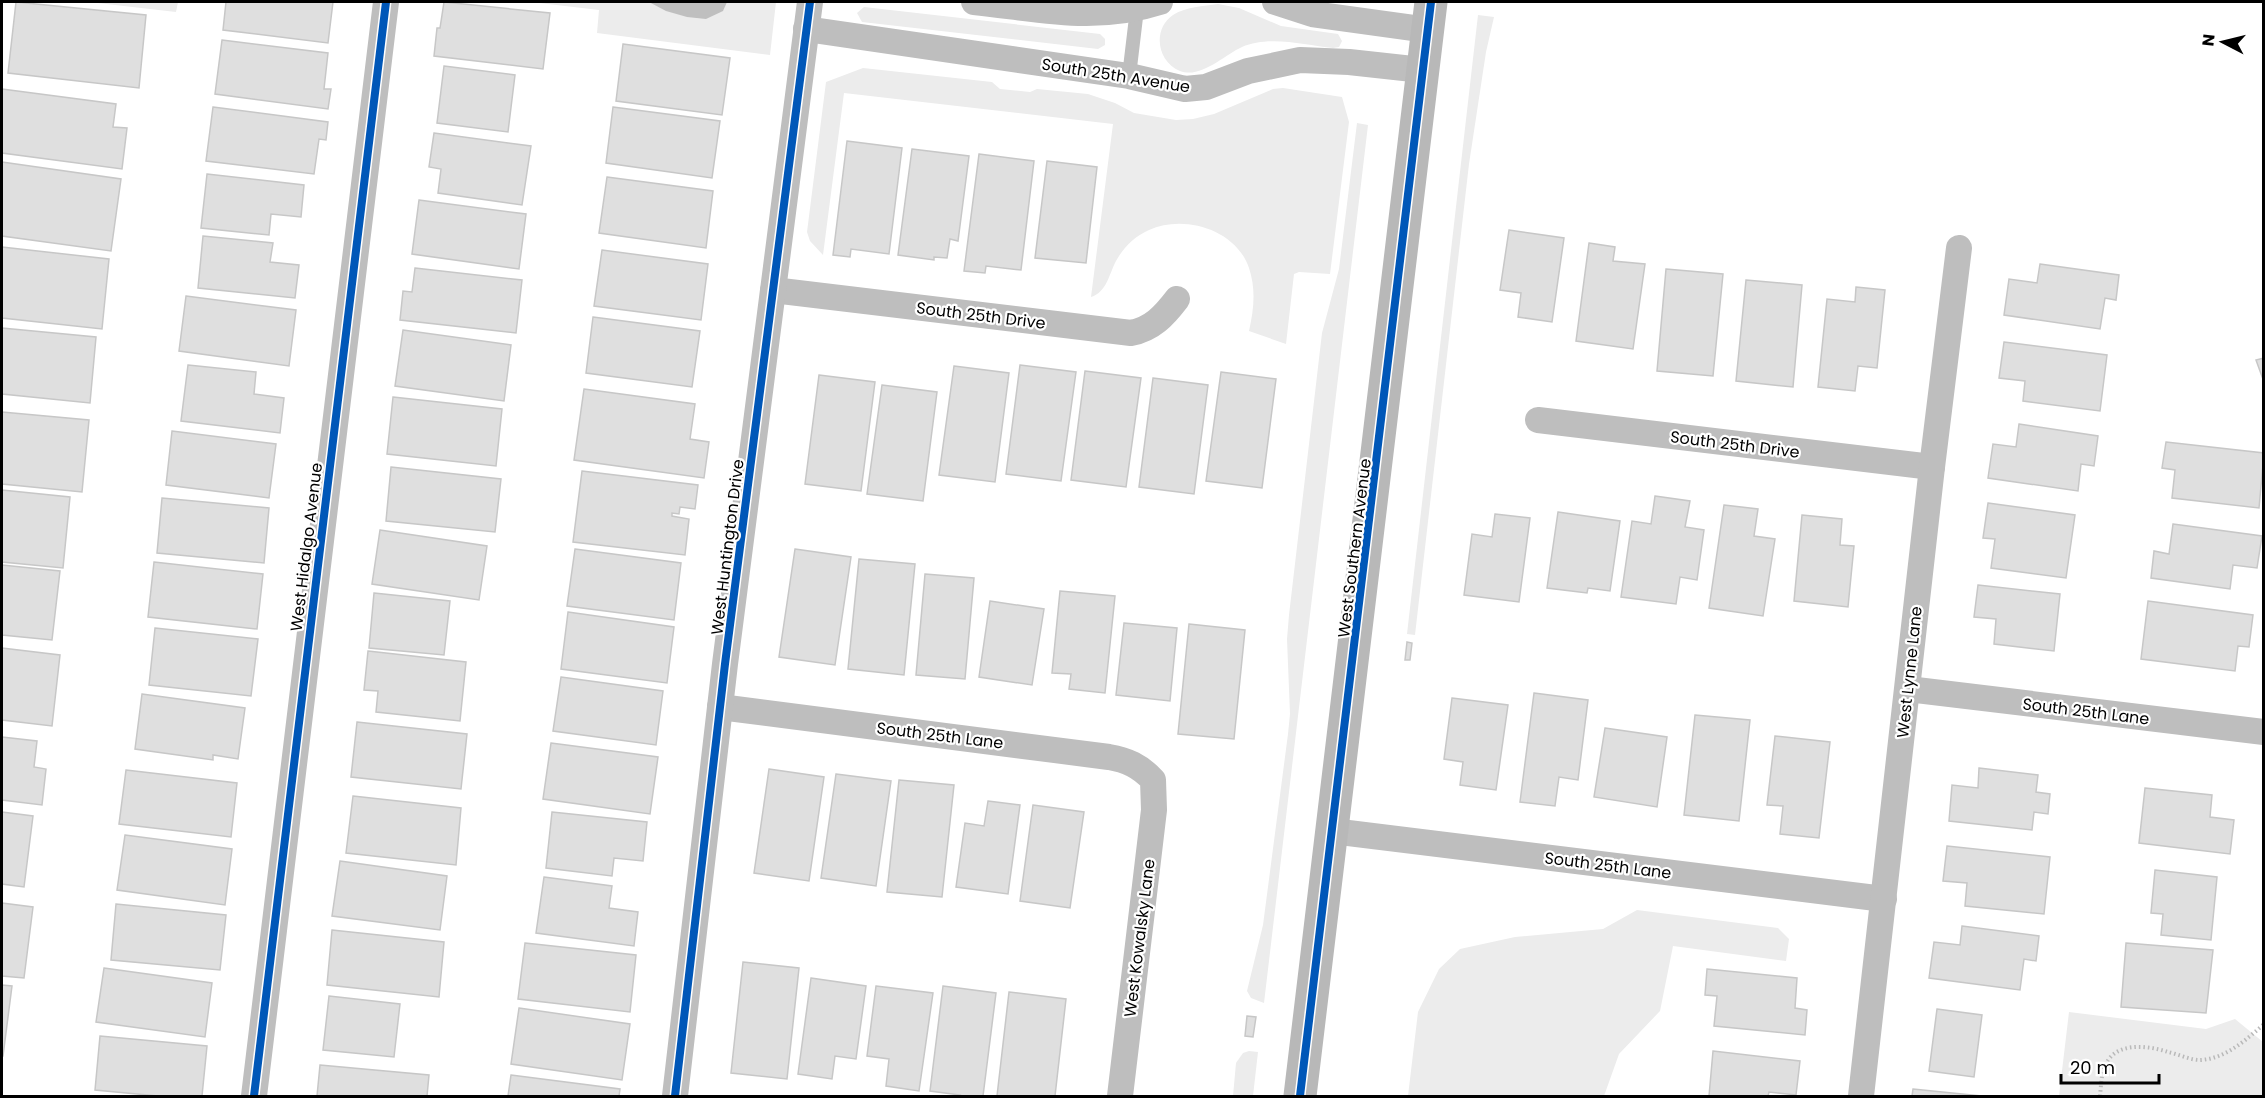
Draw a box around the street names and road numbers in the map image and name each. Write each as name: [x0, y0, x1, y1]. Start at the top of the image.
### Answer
street label: South 25th Avenue: [1040, 52, 1192, 99]
street label: South 25th Drive: [915, 296, 1047, 335]
street label: South 25th Drive: [1669, 425, 1801, 464]
street label: West Southern Avenue: [1332, 457, 1377, 639]
street label: West Huntington Drive: [705, 458, 750, 636]
street label: West Hidalgo Avenue: [285, 461, 328, 633]
street label: West Lynne Lane: [1891, 605, 1928, 739]
street label: South 25th Lane: [2021, 692, 2151, 731]
street label: South 25th Lane: [875, 716, 1005, 755]
street label: South 25th Lane: [1543, 846, 1673, 885]
street label: West Kowalsky Lane: [1118, 857, 1161, 1019]

